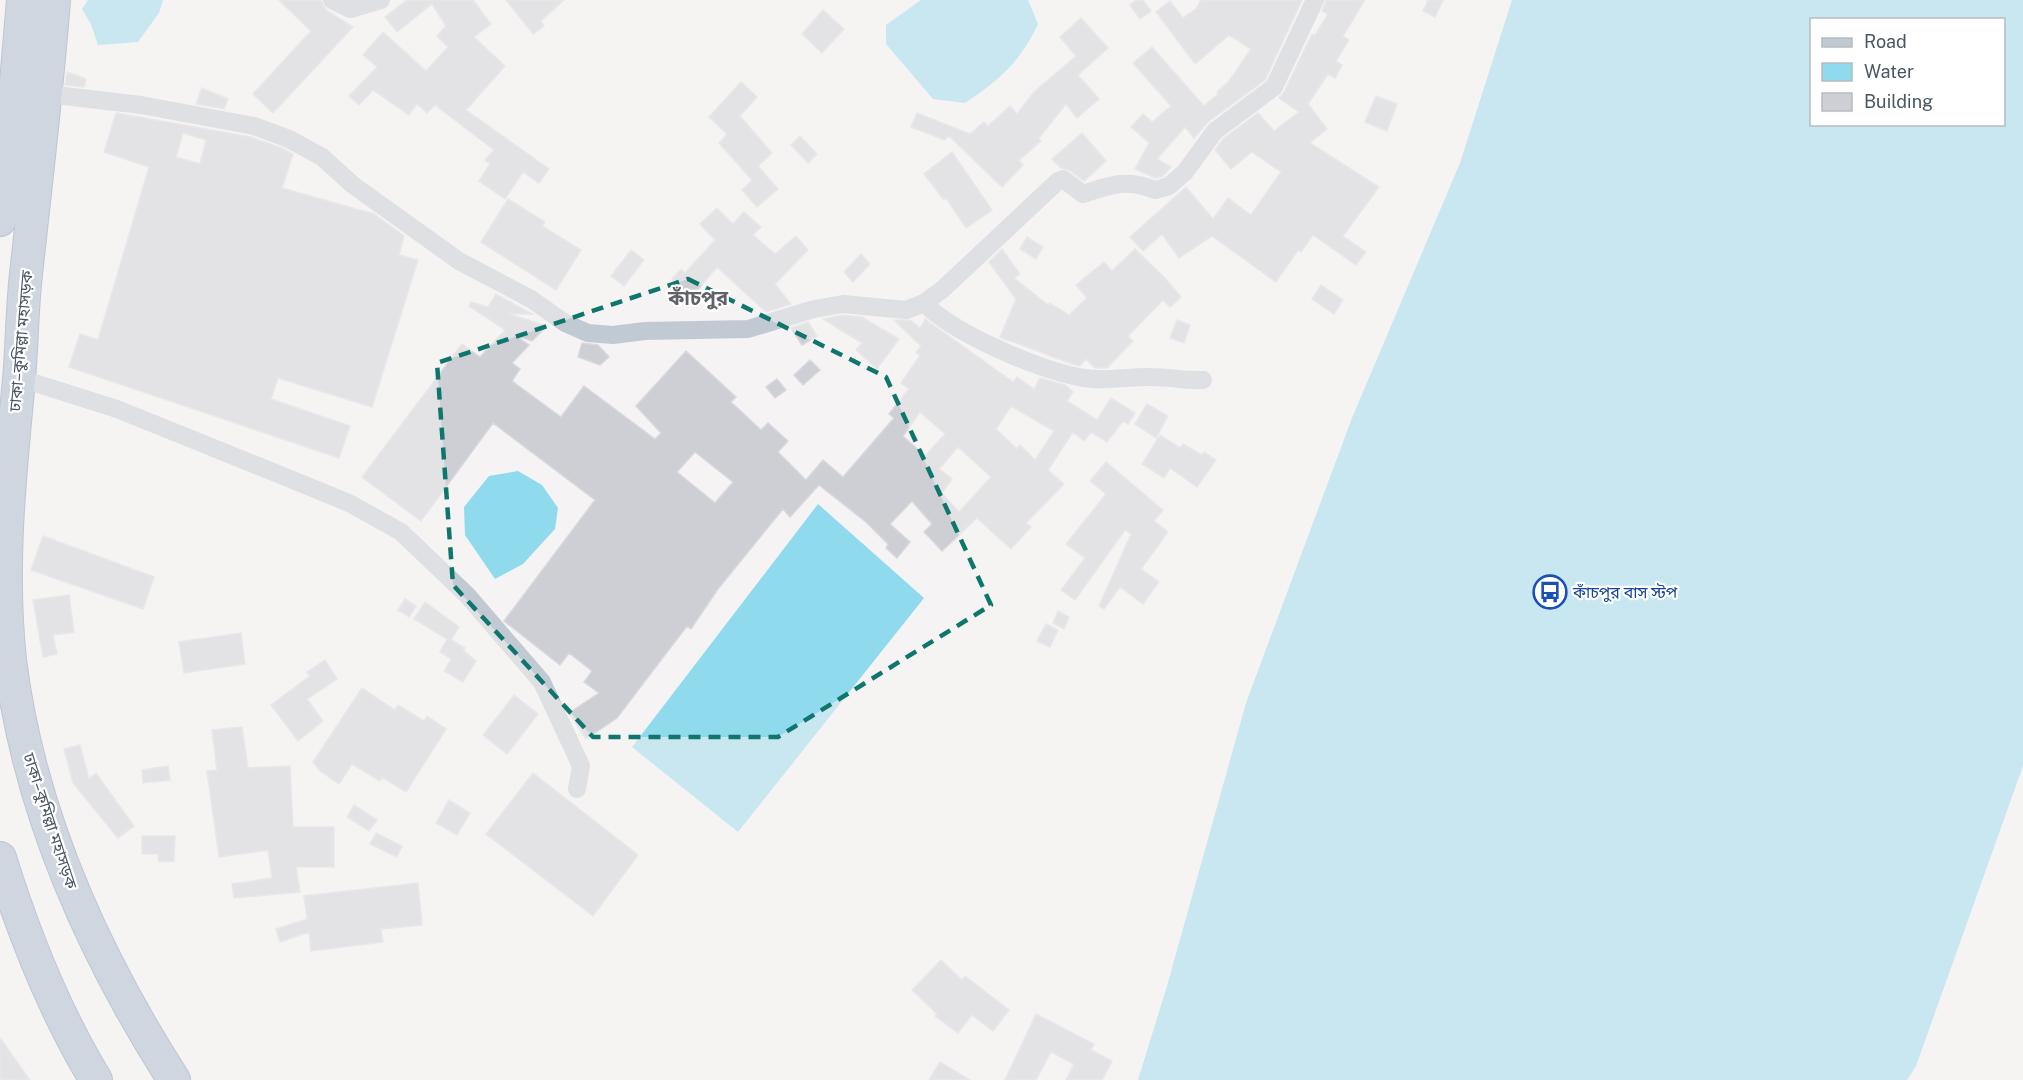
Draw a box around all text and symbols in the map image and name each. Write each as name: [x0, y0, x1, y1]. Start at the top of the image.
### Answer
legend: [1810, 18, 2005, 126]
text: Road: [1864, 31, 1907, 52]
text: Water: [1864, 61, 1914, 82]
text: Building: [1864, 91, 1933, 112]
street label: ঢাকা–কুমিল্লা মহাসড়ক: [5, 269, 37, 413]
district label: কাঁচপুর: [667, 286, 729, 310]
bus stop icon: কাঁচপুর বাস স্টপ: [1532, 574, 1568, 610]
place label: কাঁচপুর বাস স্টপ: [1572, 583, 1678, 602]
street label: ঢাকা–কুমিল্লা মহাসড়ক: [19, 750, 81, 892]

